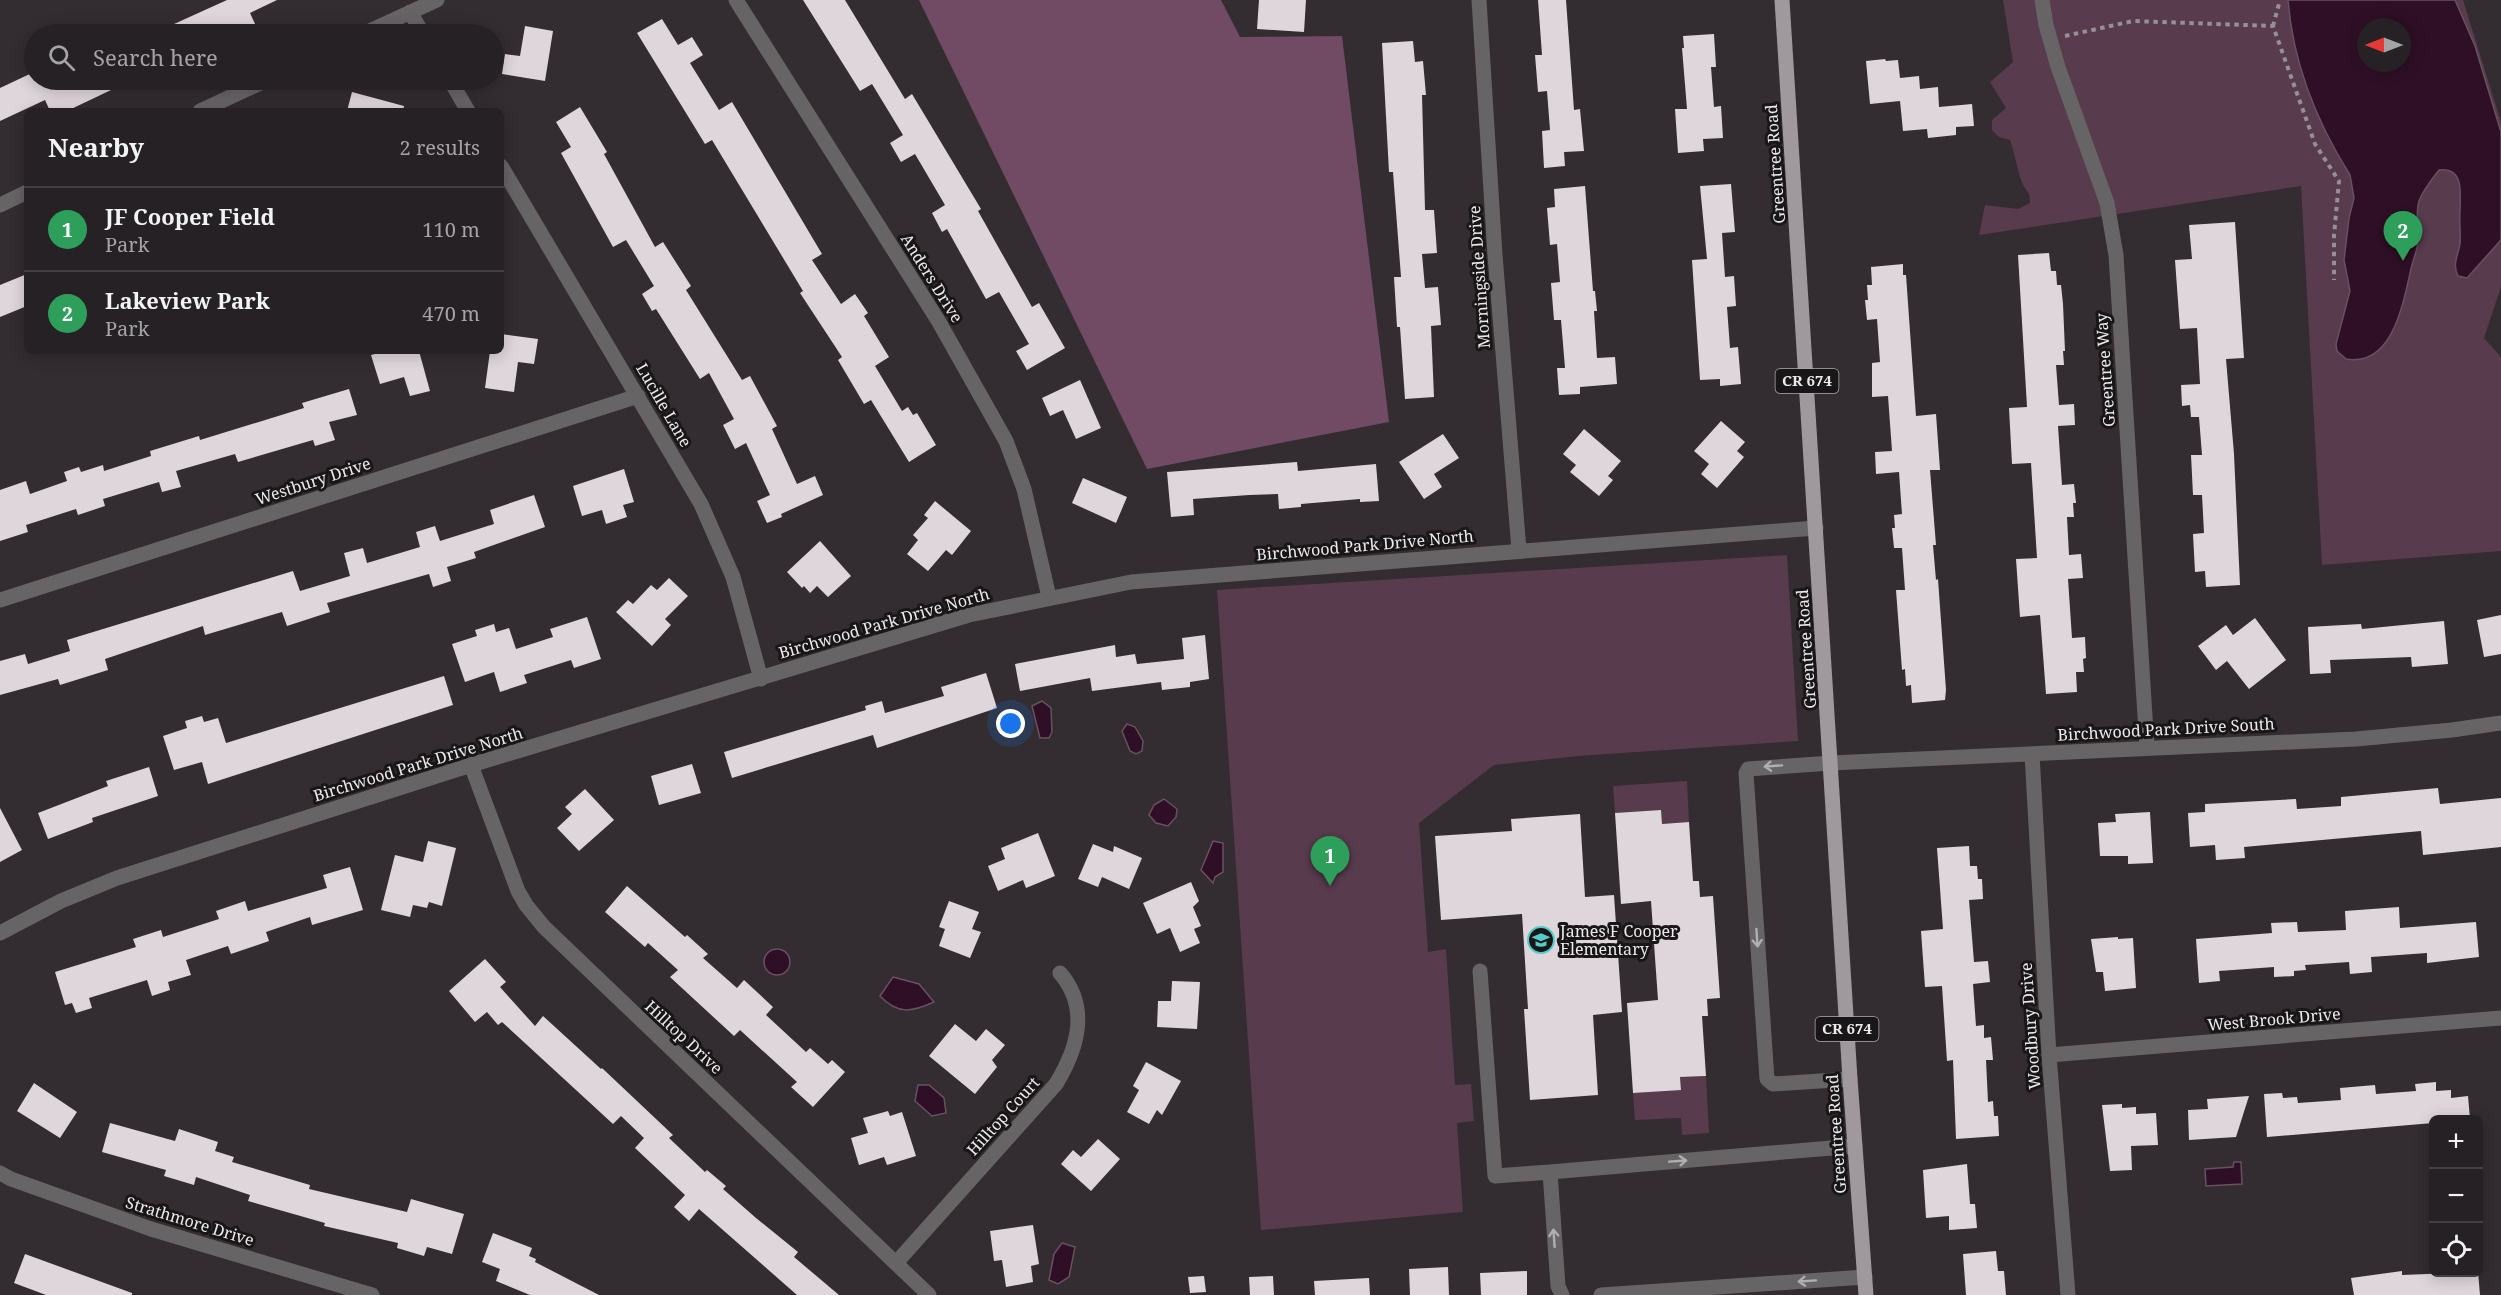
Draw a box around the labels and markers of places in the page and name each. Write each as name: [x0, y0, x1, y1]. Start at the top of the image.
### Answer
pin: 2: [2384, 212, 2422, 261]
pin: 1: [1310, 836, 1350, 886]
place label: James F Cooper Elementary: [1559, 920, 1678, 960]
school or university icon: James F Cooper Elementary: [1526, 925, 1556, 955]

